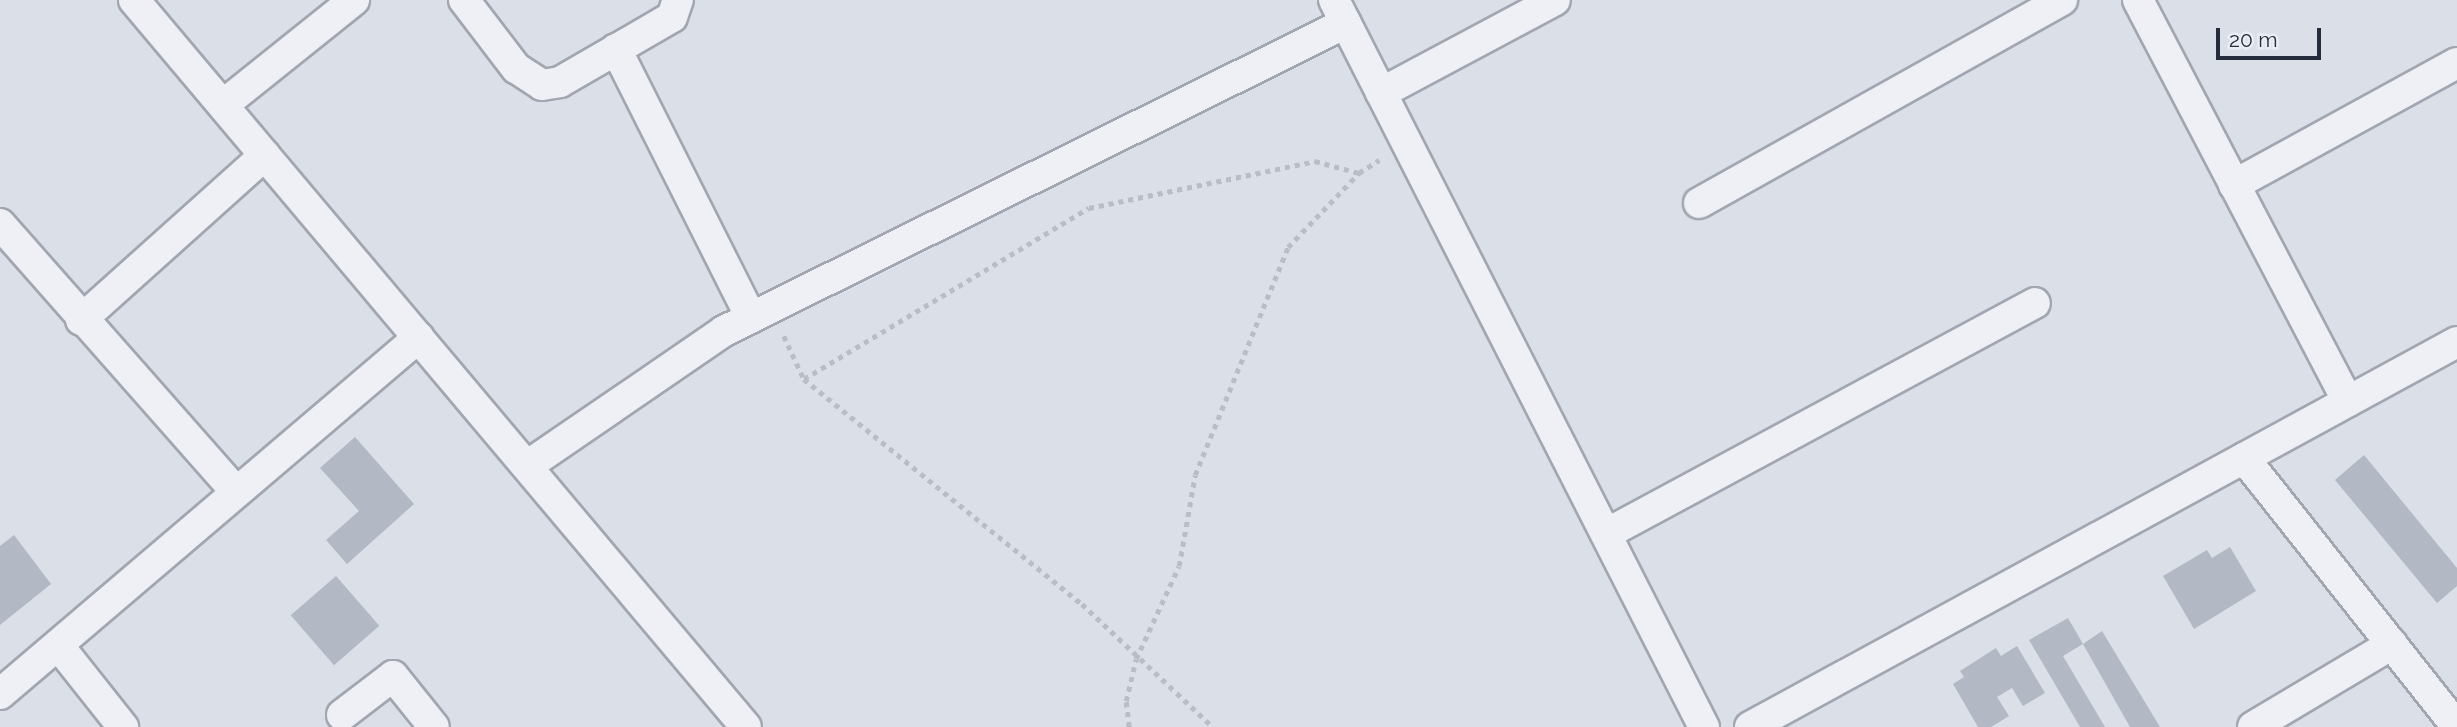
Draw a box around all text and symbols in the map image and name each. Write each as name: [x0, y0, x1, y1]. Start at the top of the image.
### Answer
scale bar: [2219, 14, 2324, 58]
text: 20 m: [2229, 27, 2277, 52]

